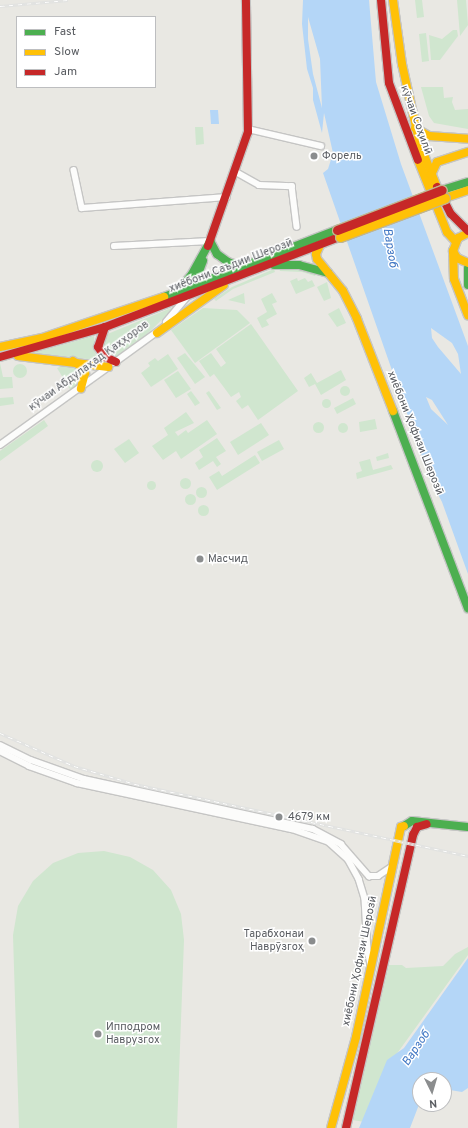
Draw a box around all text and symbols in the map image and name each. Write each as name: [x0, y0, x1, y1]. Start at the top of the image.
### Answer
legend: [16, 16, 156, 88]
text: Fast: [54, 24, 76, 40]
text: Slow: [54, 44, 80, 60]
text: Jam: [54, 64, 77, 80]
street label: кӯчаи Соҳилӣ: [397, 84, 435, 156]
place label: Форель: [322, 149, 362, 163]
marker: Форель: [309, 151, 319, 161]
water label: Варзоб: [379, 227, 399, 269]
street label: хиёбони Саъдии Шерозӣ: [167, 236, 295, 296]
street label: кӯчаи Абдулаҳад Қаҳҳоров: [26, 318, 152, 414]
street label: хиёбони Ҳофизи Шерозӣ: [384, 369, 446, 497]
place label: Масчид: [208, 552, 248, 566]
marker: Масчид: [195, 554, 205, 564]
place label: 4679 км: [288, 810, 330, 824]
marker: 4679 км: [273, 811, 285, 823]
street label: хиёбони Ҳофизи Шерозӣ: [340, 895, 380, 1027]
place label: Тарабхонаи Наврӯзгоҳ: [244, 928, 304, 954]
marker: Тарабхонаи Наврӯзгоҳ: [307, 936, 317, 946]
place label: Ипподром Наврузгох: [106, 1021, 160, 1047]
marker: Ипподром Наврузгох: [93, 1029, 103, 1039]
water label: Варзоб: [400, 1029, 434, 1069]
north arrow: [412, 1072, 452, 1112]
text: N: [428, 1096, 438, 1110]

